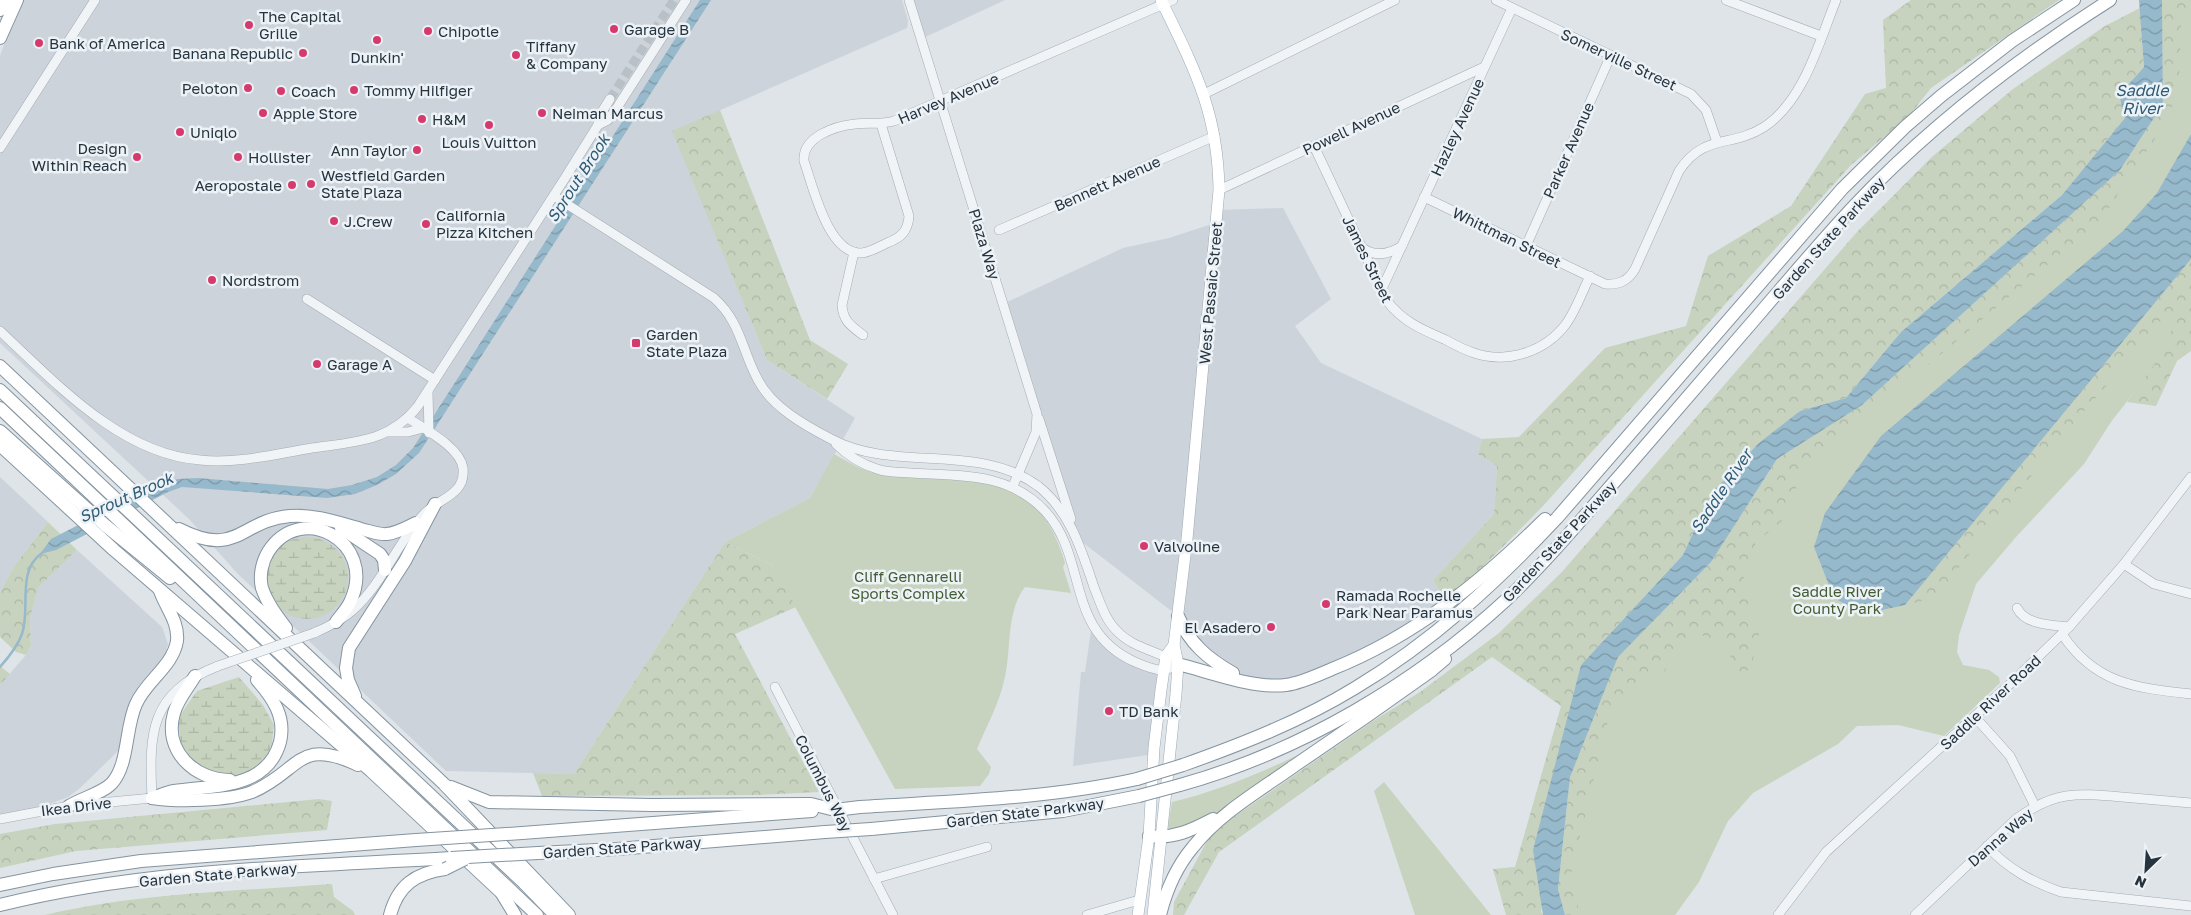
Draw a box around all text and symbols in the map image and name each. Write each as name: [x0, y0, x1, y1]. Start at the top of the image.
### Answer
place label: The Capital Grille: [259, 7, 341, 42]
marker: The Capital Grille: [243, 19, 255, 31]
place label: Garage B: [624, 20, 689, 38]
place label: Chipotle: [438, 22, 499, 40]
marker: Garage B: [608, 23, 620, 35]
street label: Somerville Street: [1558, 24, 1680, 94]
marker: Chipotle: [422, 25, 434, 37]
place label: Bank of America: [49, 34, 166, 52]
marker: Dunkin': [371, 34, 383, 46]
marker: Bank of America: [33, 37, 45, 49]
place label: Tiffany & Company: [526, 37, 608, 72]
place label: Banana Republic: [172, 44, 293, 62]
marker: Banana Republic: [297, 47, 309, 59]
place label: Dunkin': [350, 48, 404, 66]
marker: Tiffany & Company: [510, 49, 522, 61]
street label: Harvey Avenue: [895, 69, 1001, 127]
street label: Hazley Avenue: [1427, 75, 1488, 179]
place label: Peloton: [182, 79, 238, 97]
water label: Saddle River: [2115, 80, 2170, 118]
place label: Tommy Hilfiger: [364, 81, 473, 99]
marker: Peloton: [242, 82, 254, 94]
place label: Coach: [291, 82, 336, 100]
marker: Tommy Hilfiger: [348, 84, 360, 96]
marker: Coach: [275, 85, 287, 97]
street label: Powell Avenue: [1299, 97, 1403, 158]
street label: Parker Avenue: [1539, 99, 1597, 201]
place label: Apple Store: [273, 104, 358, 122]
place label: Neiman Marcus: [552, 104, 663, 122]
marker: Apple Store: [257, 107, 269, 119]
marker: Neiman Marcus: [536, 107, 548, 119]
place label: H&M: [432, 110, 466, 128]
marker: H&M: [416, 113, 428, 125]
marker: Louis Vuitton: [483, 119, 495, 131]
place label: Uniqlo: [190, 123, 237, 141]
marker: Uniqlo: [174, 126, 186, 138]
water label: Sprout Brook: [542, 129, 615, 226]
place label: Louis Vuitton: [442, 133, 536, 151]
place label: Design Within Reach: [32, 139, 127, 174]
place label: Ann Taylor: [331, 141, 407, 159]
marker: Ann Taylor: [411, 144, 423, 156]
place label: Hollister: [248, 148, 311, 166]
marker: Design Within Reach: [131, 151, 143, 163]
marker: Hollister: [232, 151, 244, 163]
street label: Bennett Avenue: [1051, 151, 1163, 214]
place label: Westfield Garden State Plaza: [321, 166, 445, 201]
street label: Garden State Parkway: [1768, 173, 1888, 303]
place label: Aeropostale: [195, 176, 282, 194]
marker: Westfield Garden State Plaza: [305, 178, 317, 190]
marker: Aeropostale: [286, 179, 298, 191]
street label: Whittman Street: [1450, 203, 1564, 271]
place label: California Pizza Kitchen: [436, 206, 533, 241]
street label: Plaza Way: [966, 206, 1005, 282]
place label: J.Crew: [344, 212, 393, 230]
street label: James Street: [1339, 212, 1397, 306]
marker: J.Crew: [328, 215, 340, 227]
marker: California Pizza Kitchen: [420, 218, 432, 230]
street label: West Passaic Street: [1195, 221, 1225, 365]
place label: Nordstrom: [222, 271, 299, 289]
marker: Nordstrom: [206, 274, 218, 286]
place label: Garden State Plaza: [646, 325, 727, 360]
marker: Garden State Plaza: [630, 337, 642, 349]
place label: Garage A: [327, 355, 392, 373]
marker: Garage A: [311, 358, 323, 370]
water label: Saddle River: [1686, 443, 1758, 537]
water label: Sprout Brook: [76, 467, 178, 527]
street label: Garden State Parkway: [1498, 476, 1620, 605]
place label: Valvoline: [1154, 537, 1220, 555]
marker: Valvoline: [1138, 540, 1150, 552]
park label: Cliff Gennarelli Sports Complex: [851, 567, 965, 602]
park label: Saddle River County Park: [1792, 582, 1882, 617]
place label: Ramada Rochelle Park Near Paramus: [1336, 586, 1473, 621]
marker: Ramada Rochelle Park Near Paramus: [1320, 598, 1332, 610]
place label: El Asadero: [1184, 618, 1261, 636]
marker: El Asadero: [1265, 621, 1277, 633]
street label: Saddle River Road: [1936, 651, 2044, 753]
place label: TD Bank: [1119, 702, 1179, 720]
marker: TD Bank: [1103, 705, 1115, 717]
street label: Columbus Way: [792, 731, 857, 835]
street label: Ikea Drive: [40, 793, 113, 819]
street label: Garden State Parkway: [945, 793, 1105, 831]
street label: Danna Way: [1964, 804, 2037, 870]
street label: Garden State Parkway: [542, 832, 702, 862]
north arrow: [2121, 845, 2171, 895]
street label: Garden State Parkway: [138, 858, 298, 890]
text: N: [2132, 872, 2149, 892]

